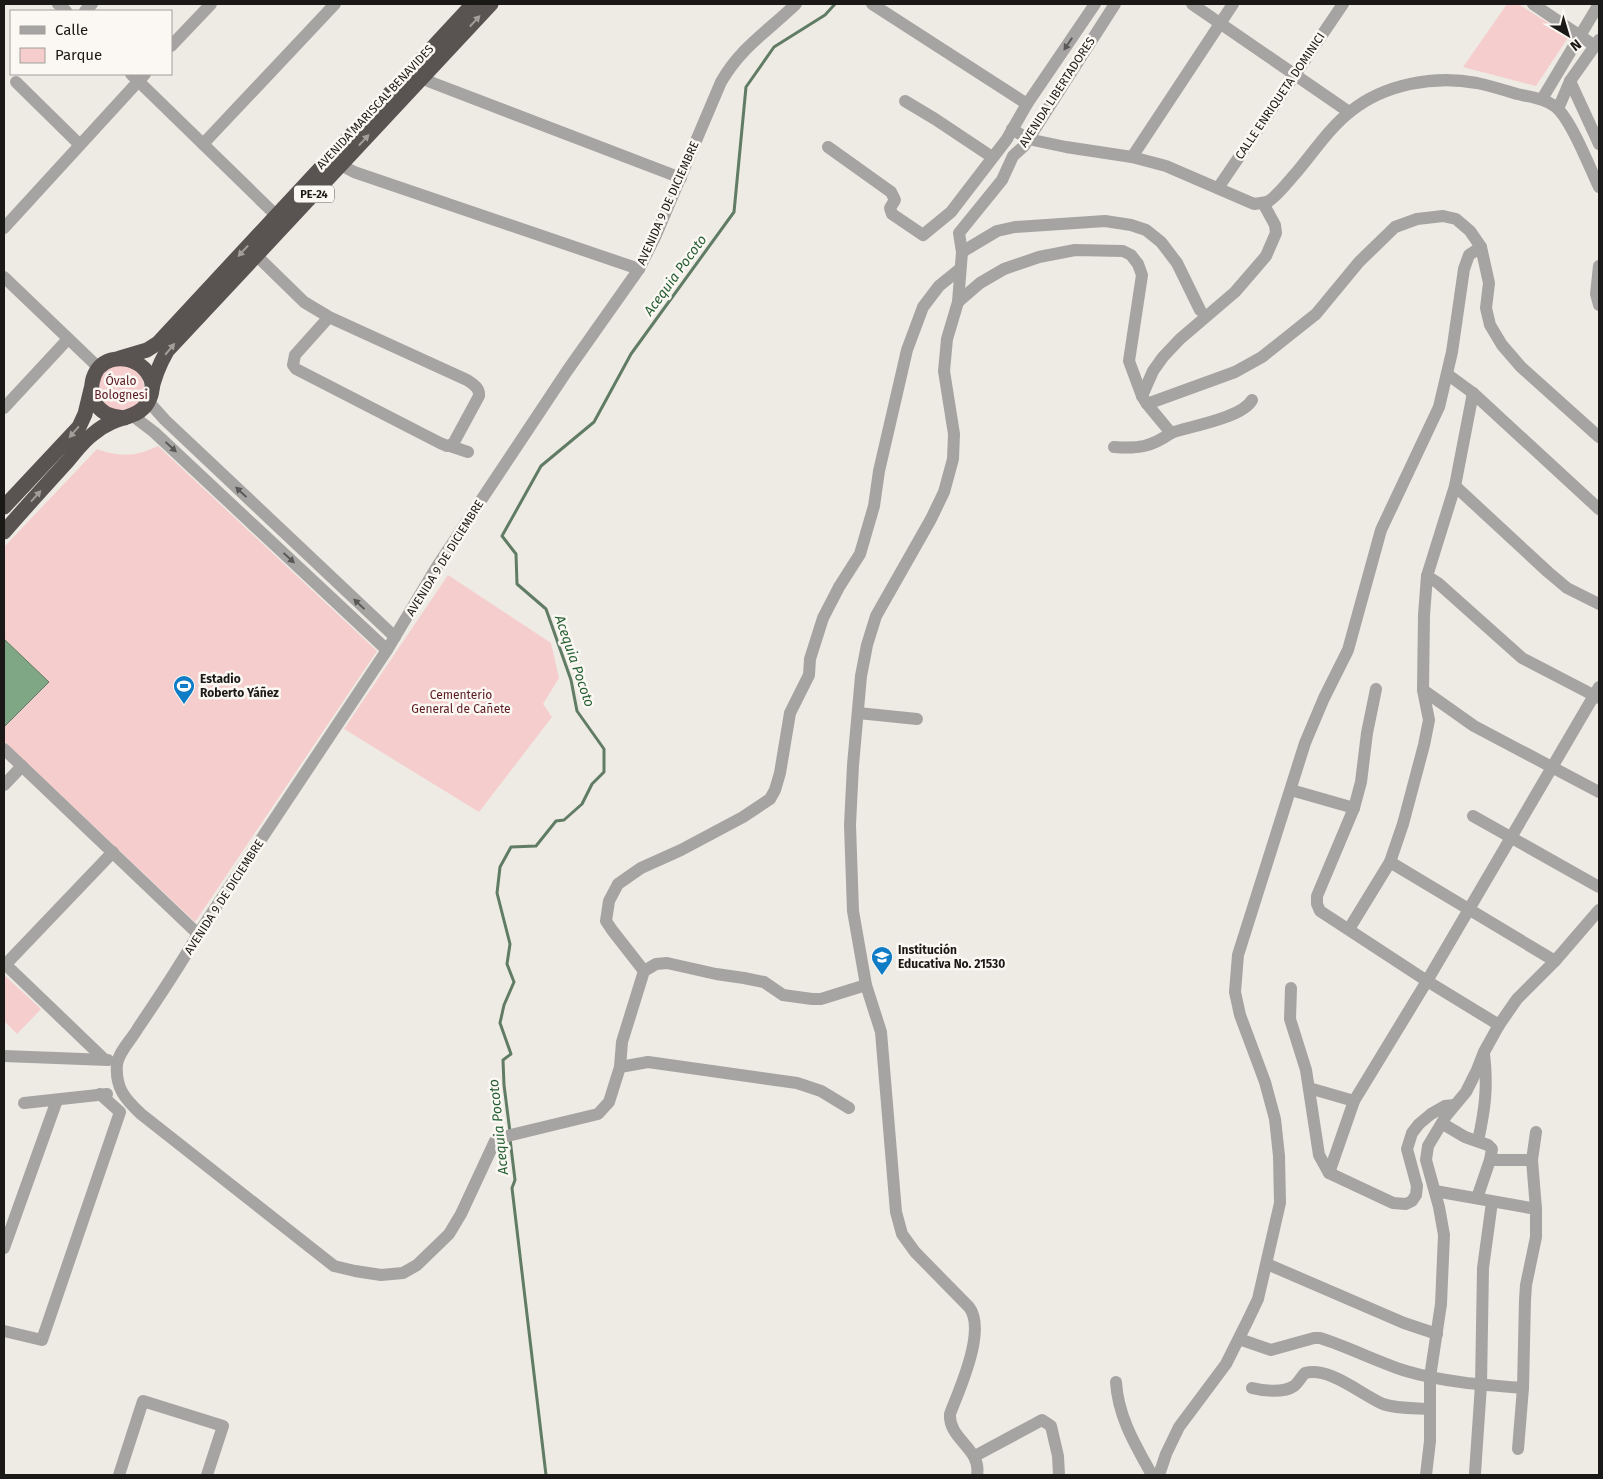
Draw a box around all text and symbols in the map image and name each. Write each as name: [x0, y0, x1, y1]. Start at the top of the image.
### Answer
legend: [10, 10, 172, 75]
north arrow: [1543, 10, 1593, 60]
one-way arrow: [469, 16, 481, 28]
text: Calle: [55, 21, 88, 39]
street label: CALLE ENRIQUETA DOMINICI: [1232, 30, 1328, 162]
street label: AVENIDA LIBERTADORES: [1016, 34, 1098, 150]
text: N: [1567, 35, 1585, 54]
one-way arrow: [1063, 37, 1073, 51]
street label: AVENIDA MARISCAL BENAVIDES: [314, 42, 437, 172]
text: Parque: [55, 46, 102, 64]
one-way arrow: [358, 135, 370, 147]
street label: AVENIDA 9 DE DICIEMBRE: [634, 139, 702, 267]
road number: PE-24: [294, 185, 334, 202]
water label: Acequia Pocoto: [640, 231, 710, 320]
one-way arrow: [237, 245, 248, 258]
one-way arrow: [165, 343, 176, 356]
park label: Óvalo Bolognesi: [94, 373, 148, 402]
one-way arrow: [68, 425, 79, 438]
one-way arrow: [164, 441, 176, 453]
one-way arrow: [235, 486, 247, 498]
one-way arrow: [31, 489, 42, 502]
street label: AVENIDA 9 DE DICIEMBRE: [403, 497, 487, 619]
one-way arrow: [283, 552, 295, 564]
one-way arrow: [354, 598, 366, 610]
water label: Acequia Pocoto: [551, 612, 598, 709]
place label: Estadio Roberto Yáñez: [200, 672, 279, 700]
sports icon: Estadio Roberto Yáñez: [172, 674, 196, 705]
park label: Cementerio General de Cañete: [411, 688, 511, 716]
street label: AVENIDA 9 DE DICIEMBRE: [182, 837, 266, 957]
place label: Institución Educativa No. 21530: [898, 943, 1005, 971]
school or university icon: Institución Educativa No. 21530: [870, 945, 894, 976]
water label: Acequia Pocoto: [485, 1078, 512, 1177]

